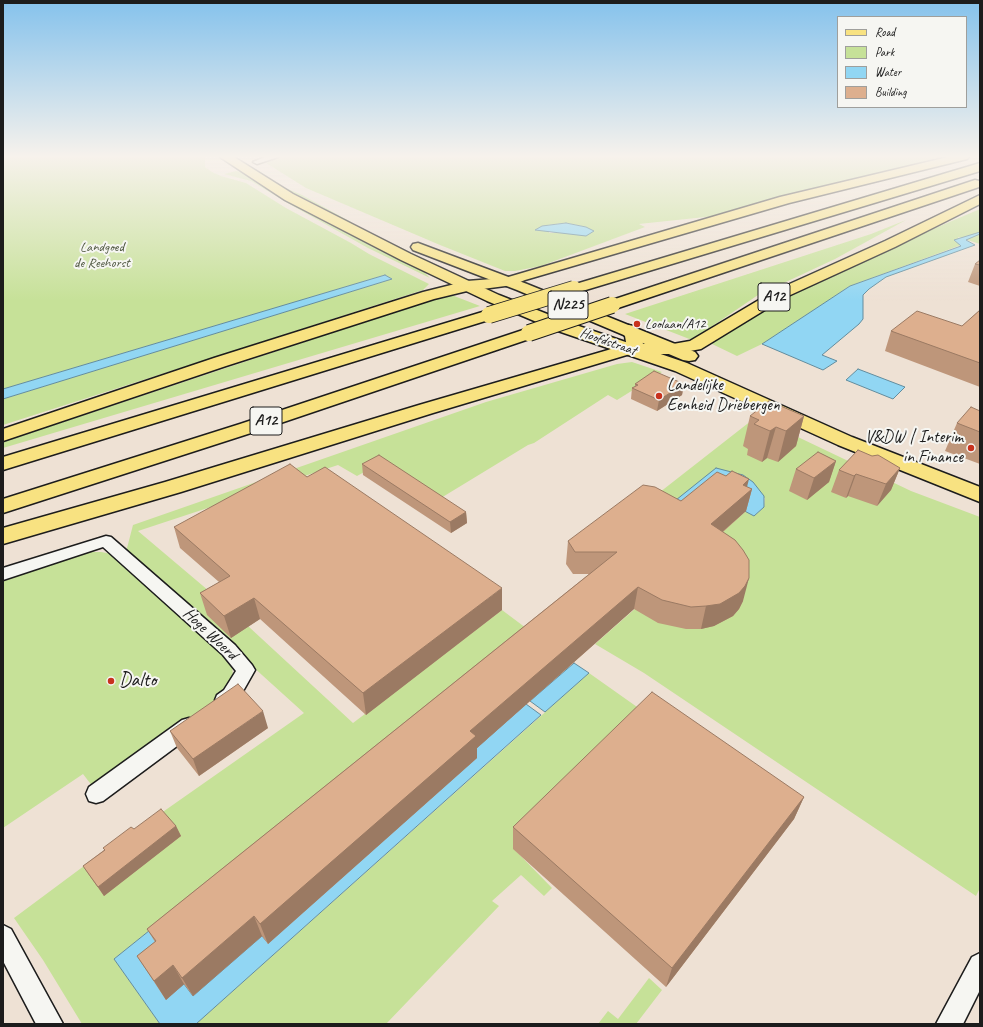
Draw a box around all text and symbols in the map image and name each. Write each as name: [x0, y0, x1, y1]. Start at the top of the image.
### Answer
legend: [837, 16, 967, 108]
text: Road: [875, 24, 895, 40]
text: Park: [875, 44, 894, 60]
text: Water: [875, 64, 901, 80]
text: Building: [875, 84, 907, 100]
park label: Landgoed de Reehorst: [74, 239, 130, 272]
road number: A12: [758, 283, 790, 311]
road number: N225: [548, 291, 588, 319]
place label: Loolaan/A12: [645, 316, 706, 332]
marker: Loolaan/A12: [632, 319, 642, 329]
street label: Hoofdstraat: [578, 325, 638, 359]
place label: Landelijke Eenheid Driebergen: [667, 376, 780, 416]
marker: Landelijke Eenheid Driebergen: [654, 391, 664, 401]
road number: A12: [250, 407, 282, 435]
place label: V&DW | Interim in Finance: [865, 428, 963, 468]
marker: V&DW | Interim in Finance: [966, 443, 976, 453]
street label: Hoge Woerd: [178, 603, 242, 665]
place label: Dalto: [119, 669, 156, 693]
marker: Dalto: [106, 676, 116, 686]

